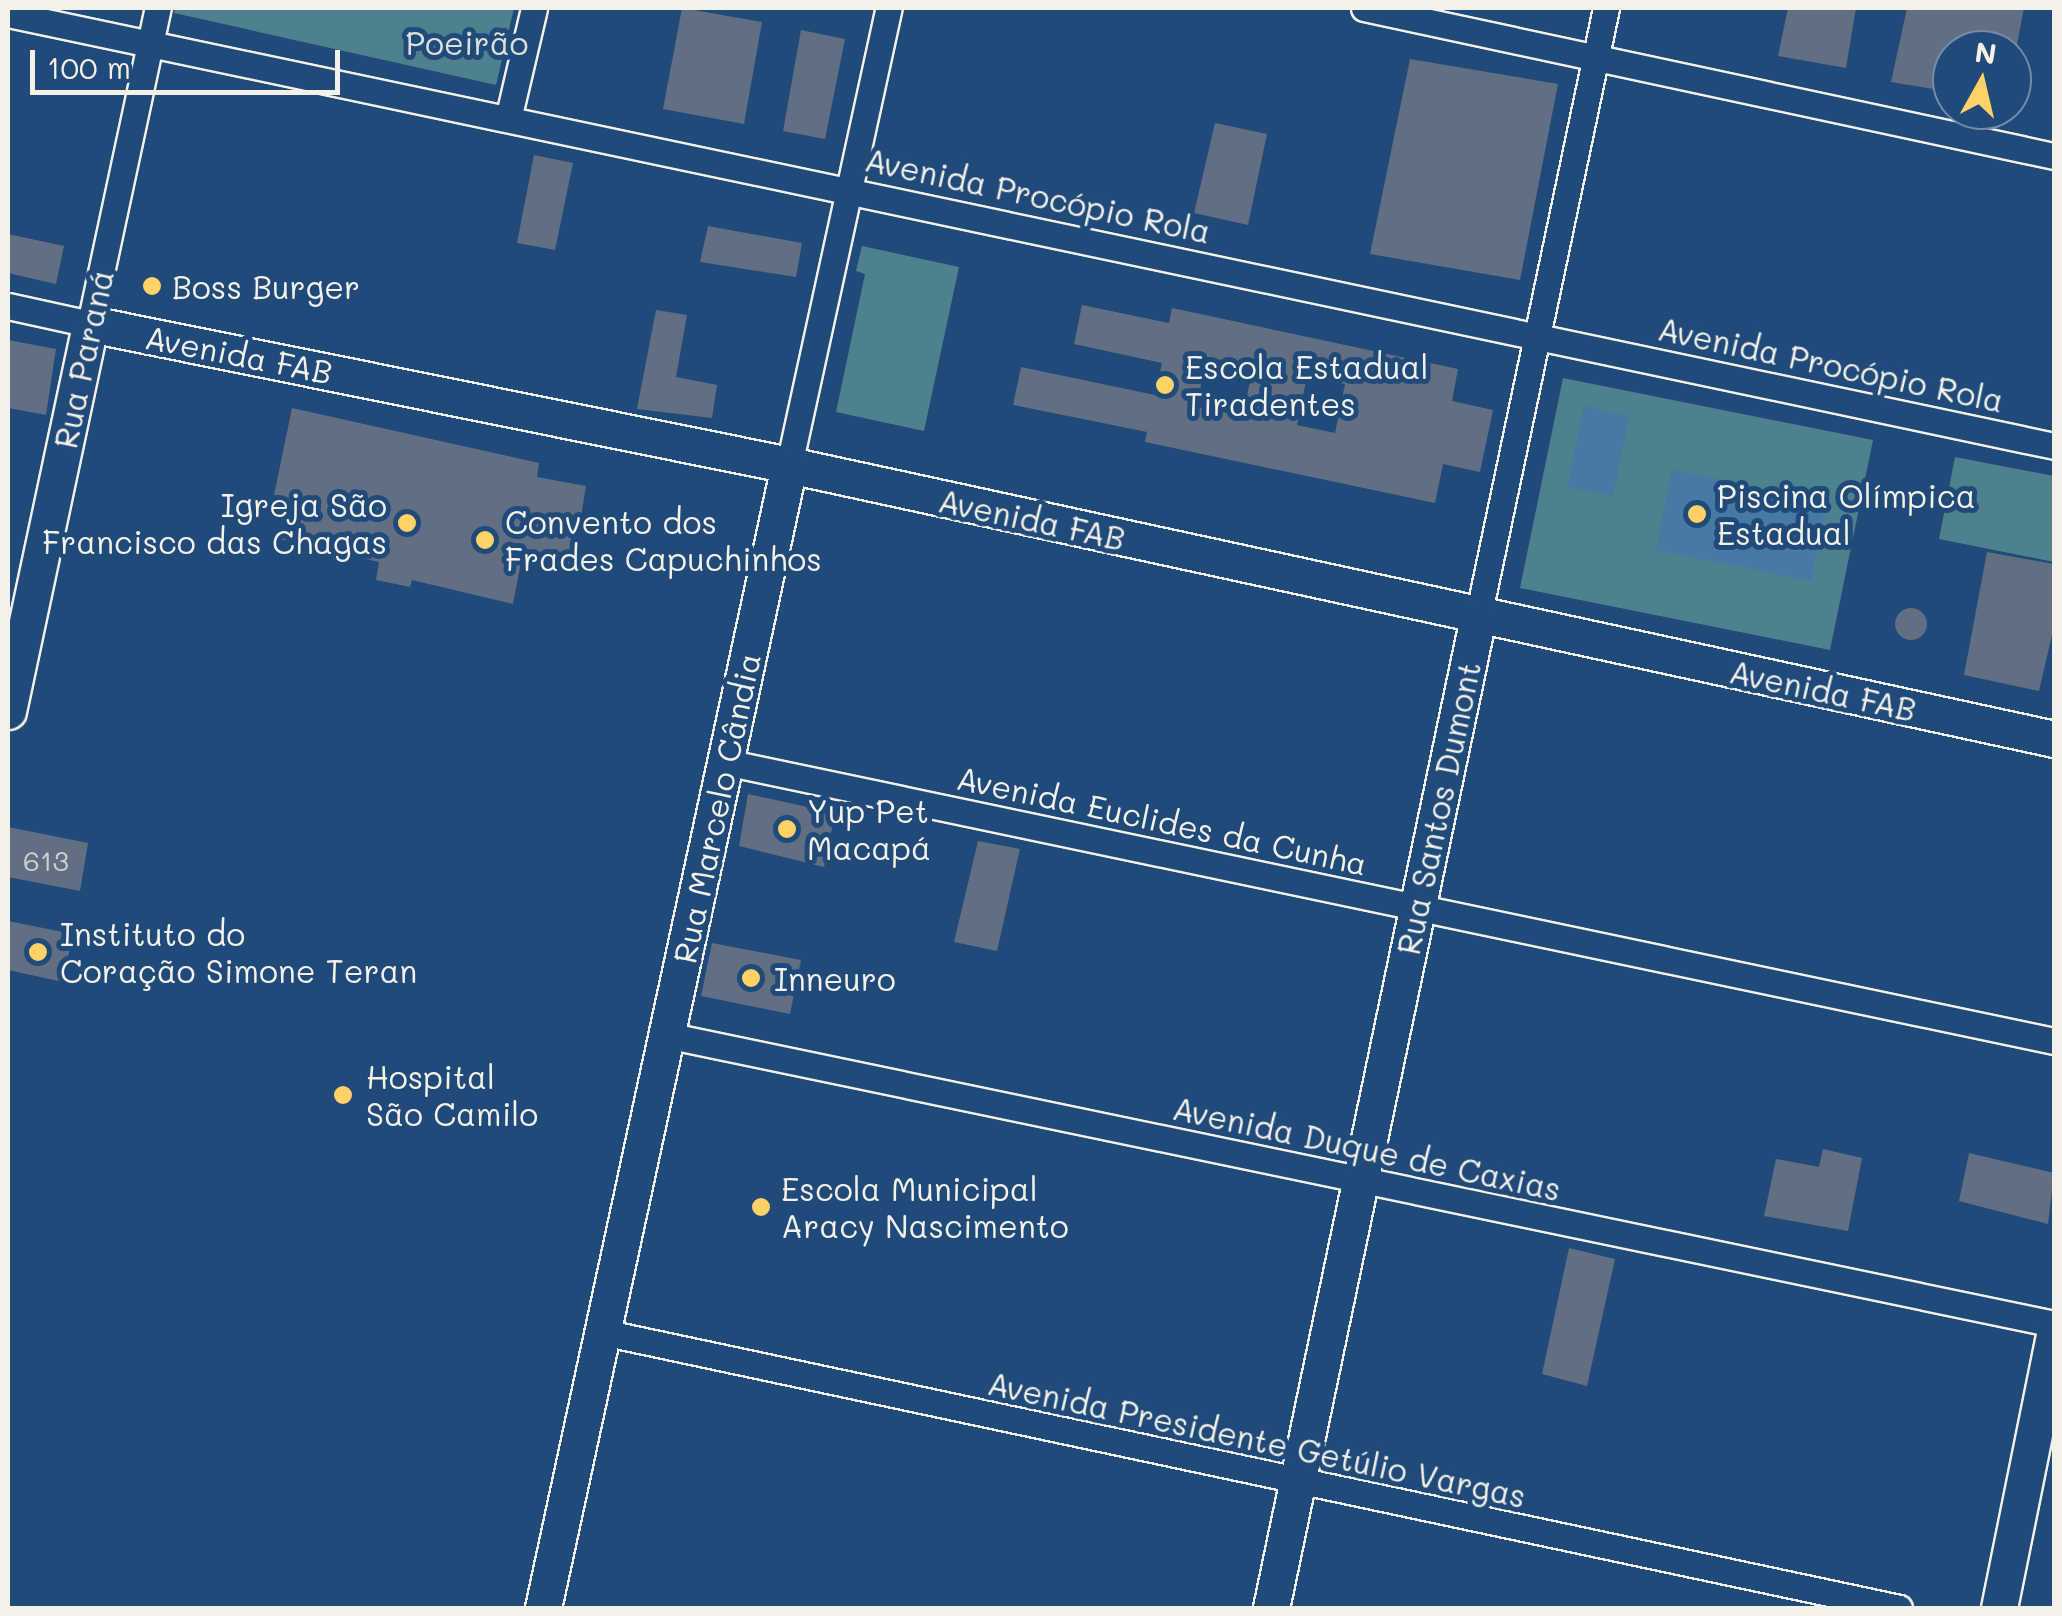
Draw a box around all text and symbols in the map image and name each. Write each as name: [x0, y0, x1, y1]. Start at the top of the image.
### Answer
park label: Poeirão: [405, 23, 529, 61]
scale bar: [35, 30, 345, 92]
north arrow: [1932, 30, 2032, 130]
text: N: [1973, 33, 1999, 72]
text: 100 m: [47, 47, 131, 87]
street label: Avenida Procópio Rola: [862, 140, 1214, 250]
street label: Rua Paraná: [45, 266, 121, 452]
place label: Boss Burger: [172, 267, 360, 305]
marker: Boss Burger: [141, 275, 163, 297]
street label: Avenida Procópio Rola: [1655, 309, 2007, 419]
street label: Avenida FAB: [142, 317, 336, 391]
place label: Escola Estadual Tiradentes: [1185, 348, 1429, 423]
marker: Escola Estadual Tiradentes: [1154, 374, 1176, 396]
place label: Piscina Olímpica Estadual: [1717, 477, 1976, 552]
street label: Avenida FAB: [935, 480, 1129, 558]
place label: Igreja São Francisco das Chagas: [42, 486, 387, 561]
place label: Convento dos Frades Capuchinhos: [505, 503, 822, 578]
marker: Piscina Olímpica Estadual: [1686, 503, 1708, 525]
marker: Igreja São Francisco das Chagas: [396, 512, 418, 534]
marker: Convento dos Frades Capuchinhos: [474, 529, 496, 551]
street label: Rua Marcelo Cândia: [664, 649, 768, 967]
street label: Avenida FAB: [1726, 651, 1920, 729]
street label: Rua Santos Dumont: [1388, 658, 1488, 958]
street label: Avenida Euclides da Cunha: [953, 758, 1371, 882]
place label: Yup Pet Macapá: [807, 792, 931, 867]
marker: Yup Pet Macapá: [776, 818, 798, 840]
house number: 613: [23, 843, 69, 877]
place label: Instituto do Coração Simone Teran: [60, 915, 417, 990]
marker: Instituto do Coração Simone Teran: [25, 939, 51, 965]
place label: Inneuro: [774, 959, 896, 997]
marker: Inneuro: [738, 965, 764, 991]
place label: Hospital São Camilo: [366, 1058, 538, 1133]
marker: Hospital São Camilo: [330, 1082, 356, 1108]
street label: Avenida Duque de Caxias: [1169, 1088, 1565, 1208]
place label: Escola Municipal Aracy Nascimento: [781, 1170, 1069, 1245]
marker: Escola Municipal Aracy Nascimento: [750, 1196, 772, 1218]
street label: Avenida Presidente Getúlio Vargas: [984, 1363, 1530, 1515]

